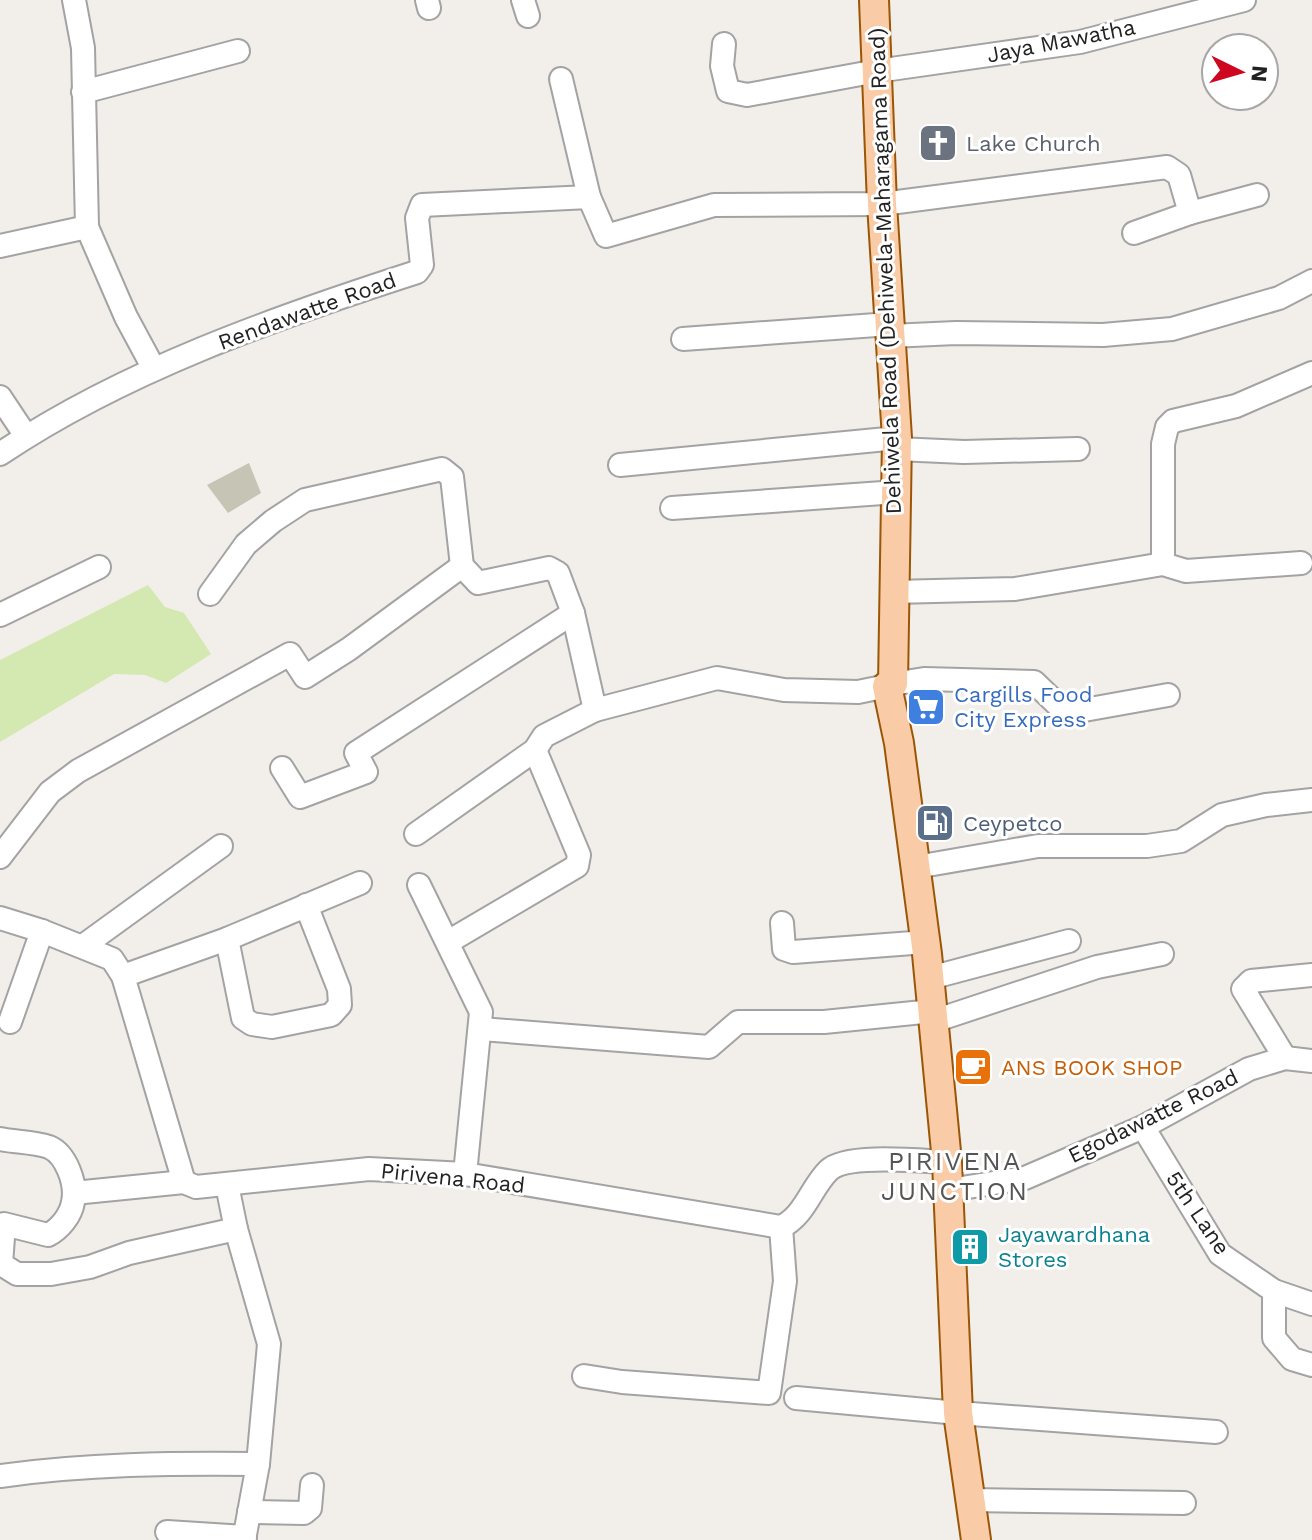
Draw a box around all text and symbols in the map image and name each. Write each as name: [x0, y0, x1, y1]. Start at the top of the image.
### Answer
street label: Jaya Mawatha: [985, 14, 1137, 68]
street label: Dehiwela Road (Dehiwela-Maharagama Road): [864, 27, 906, 515]
north arrow: [1200, 32, 1280, 112]
text: N: [1246, 64, 1273, 83]
church icon: Lake Church: [917, 122, 959, 164]
place label: Lake Church: [966, 131, 1101, 156]
street label: Rendawatte Road: [215, 267, 399, 355]
place label: Cargills Food City Express: [954, 682, 1093, 732]
supermarket icon: Cargills Food City Express: [905, 686, 947, 728]
fuel station icon: Ceypetco: [914, 802, 956, 844]
place label: Ceypetco: [963, 811, 1063, 836]
cafe icon: ANS BOOK SHOP: [952, 1046, 994, 1088]
place label: ANS BOOK SHOP: [1001, 1055, 1182, 1080]
street label: Egodawatte Road: [1064, 1064, 1242, 1168]
district label: PIRIVENA JUNCTION: [881, 1146, 1029, 1206]
street label: Pirivena Road: [380, 1158, 526, 1198]
street label: 5th Lane: [1161, 1167, 1235, 1259]
place label: Jayawardhana Stores: [998, 1222, 1150, 1272]
building icon: Jayawardhana Stores: [949, 1226, 991, 1268]

